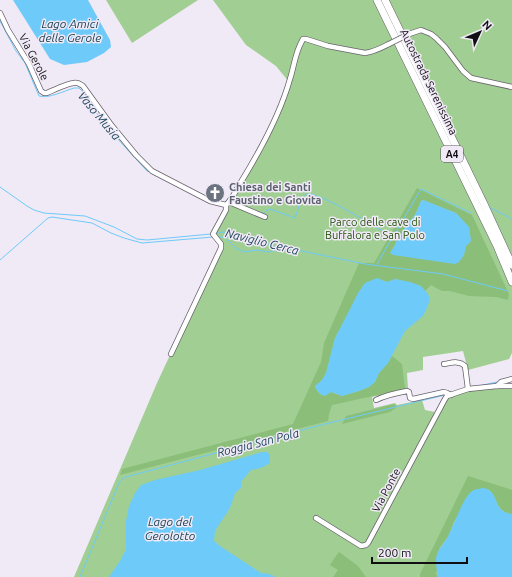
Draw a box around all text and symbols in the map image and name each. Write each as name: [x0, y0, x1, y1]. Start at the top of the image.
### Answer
north arrow: [460, 12, 500, 52]
water label: Lago Amici delle Gerole: [39, 17, 101, 44]
text: N: [480, 18, 494, 32]
street label: Autostrada Serenissima: [398, 27, 460, 137]
street label: Via Gerole: [17, 32, 51, 82]
water label: Vaso Musia: [75, 89, 124, 143]
road number: A4: [441, 146, 463, 162]
place label: Chiesa dei Santi Faustino e Giovita: [229, 181, 322, 206]
church icon: Chiesa dei Santi Faustino e Giovita: [204, 182, 226, 204]
park label: Parco delle cave di Buffalora e San Polo: [325, 216, 425, 241]
water label: Naviglio Cerca: [224, 226, 301, 257]
water label: Roggia San Pola: [215, 426, 301, 459]
street label: Via Ponte: [369, 466, 403, 514]
water label: Lago del Gerolotto: [145, 515, 196, 542]
scale bar: [372, 539, 467, 565]
text: 200 m: [378, 546, 411, 559]

